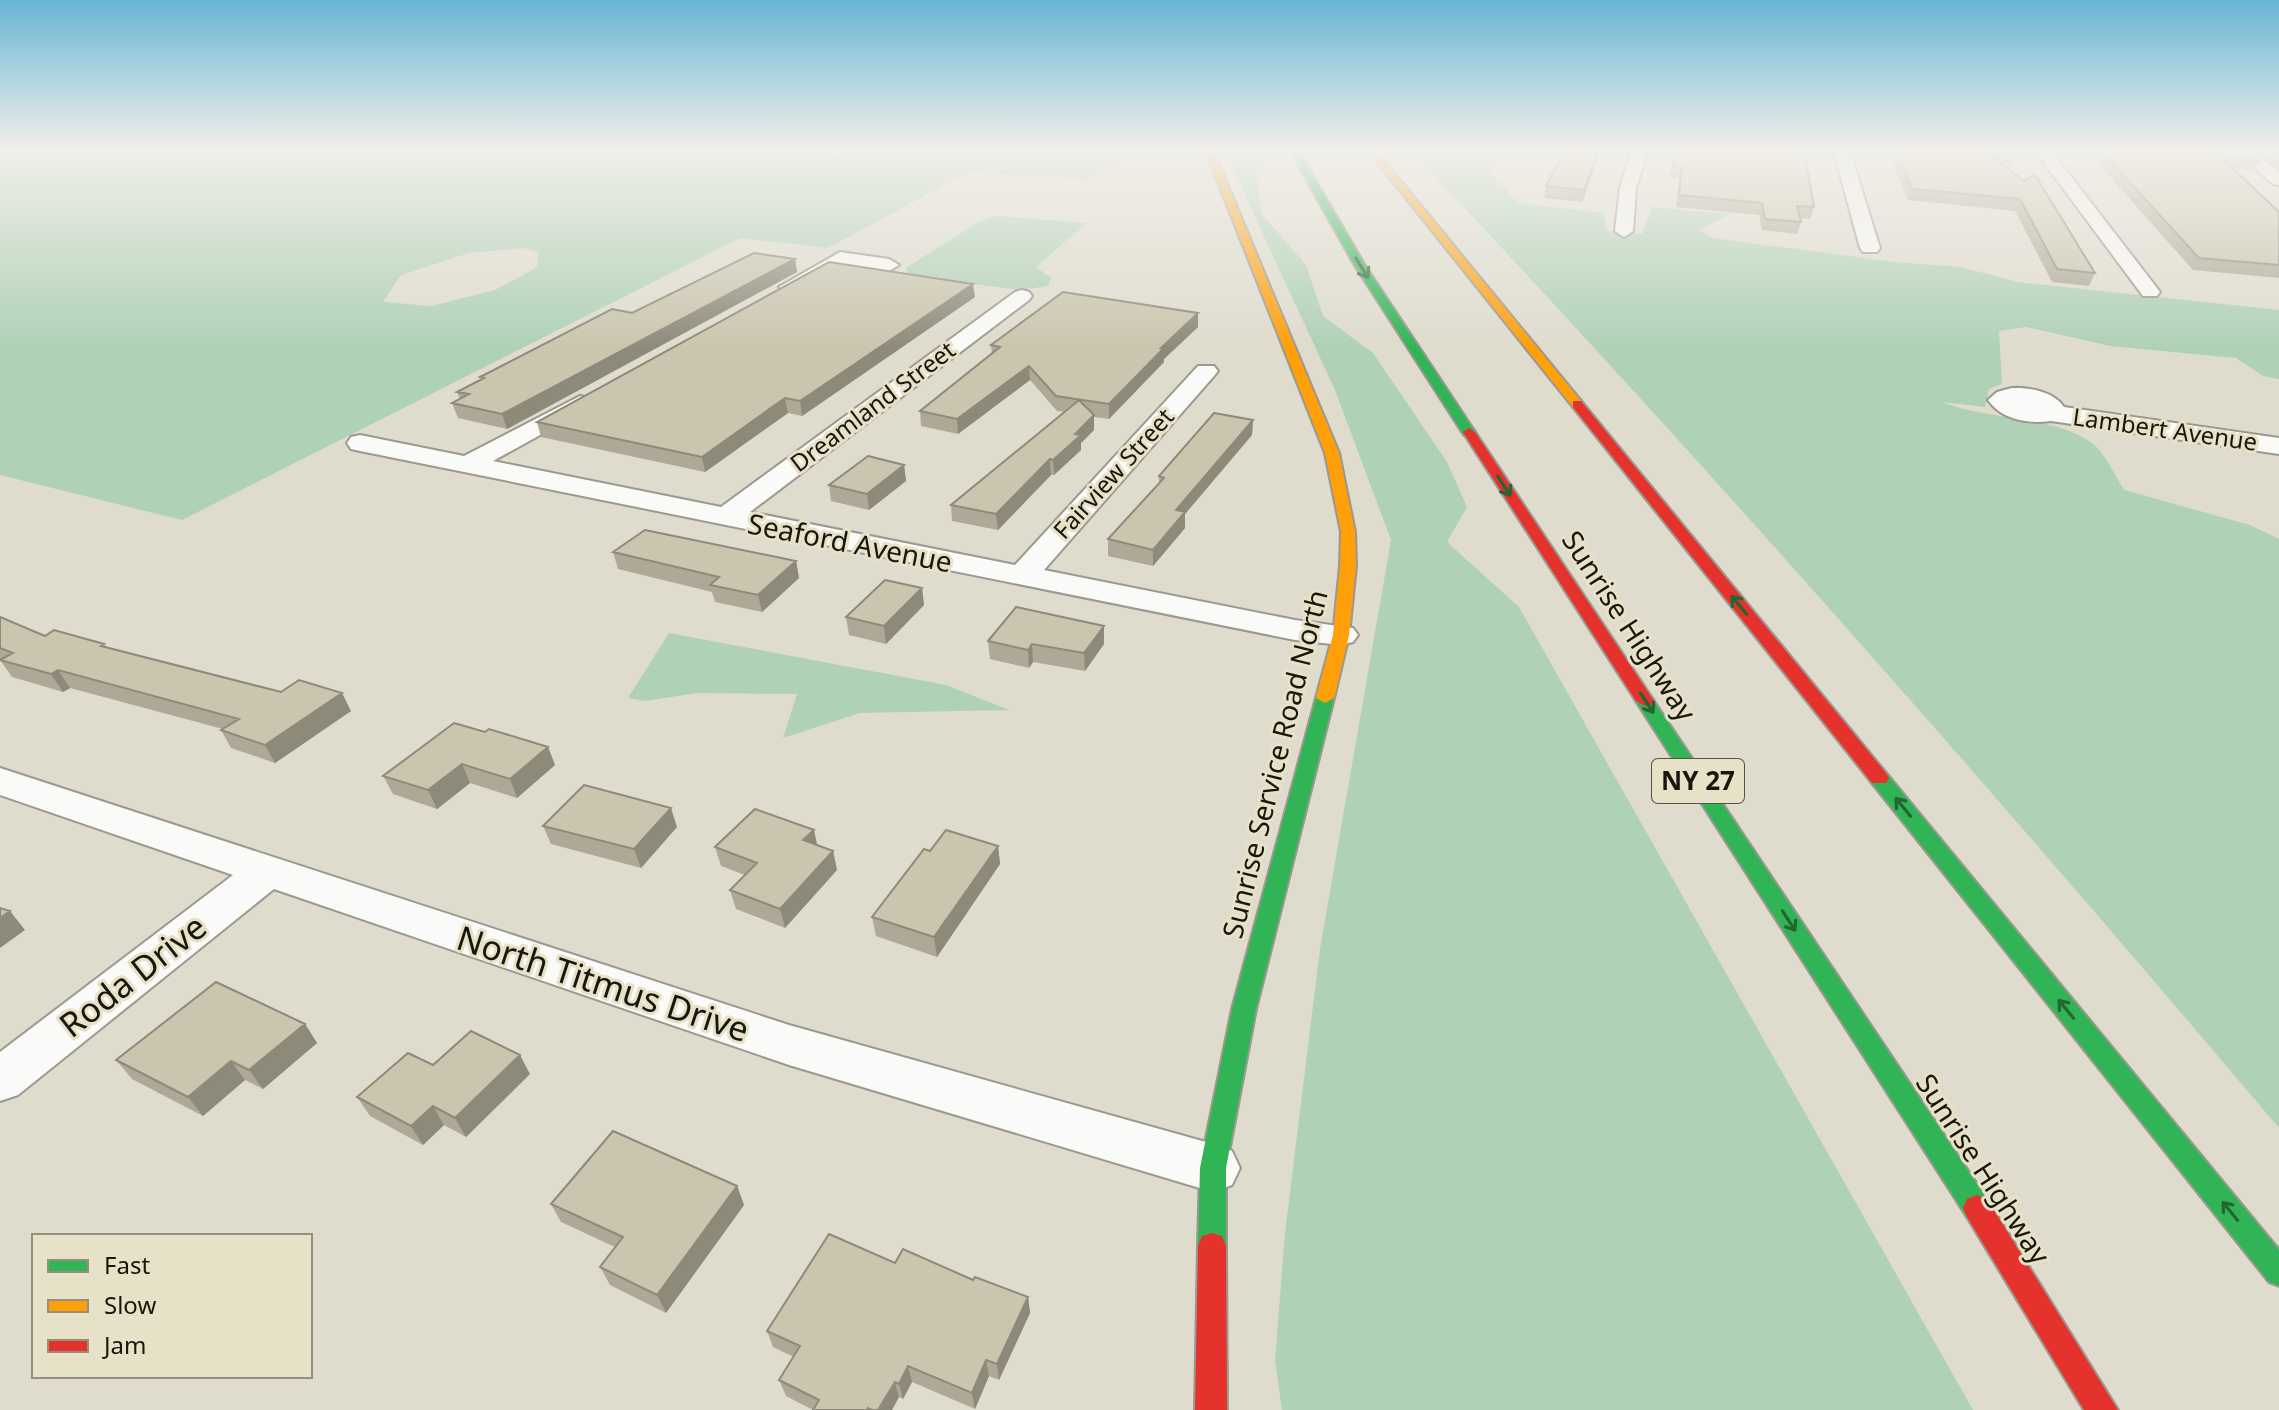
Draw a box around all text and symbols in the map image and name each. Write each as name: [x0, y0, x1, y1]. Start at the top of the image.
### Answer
one-way arrow: [1354, 256, 1370, 279]
street label: Dreamland Street: [783, 333, 962, 479]
street label: Lambert Avenue: [2071, 399, 2260, 458]
street label: Fairview Street: [1045, 400, 1181, 546]
one-way arrow: [1497, 474, 1513, 497]
street label: Seaford Avenue: [745, 504, 956, 580]
street label: Sunrise Highway: [1554, 523, 1706, 729]
street label: Sunrise Service Road North: [1212, 586, 1336, 942]
one-way arrow: [1731, 595, 1748, 616]
one-way arrow: [1638, 692, 1655, 714]
road number: NY 27: [1652, 759, 1744, 803]
one-way arrow: [1894, 797, 1912, 818]
street label: Roda Drive: [49, 903, 215, 1047]
one-way arrow: [1781, 909, 1798, 931]
street label: North Titmus Drive: [451, 914, 755, 1052]
one-way arrow: [2058, 999, 2075, 1020]
street label: Sunrise Highway: [1908, 1066, 2060, 1272]
one-way arrow: [2221, 1201, 2239, 1222]
legend: [32, 1234, 312, 1378]
text: Fast: [104, 1248, 150, 1281]
text: Slow: [104, 1288, 156, 1321]
text: Jam: [102, 1328, 146, 1361]

